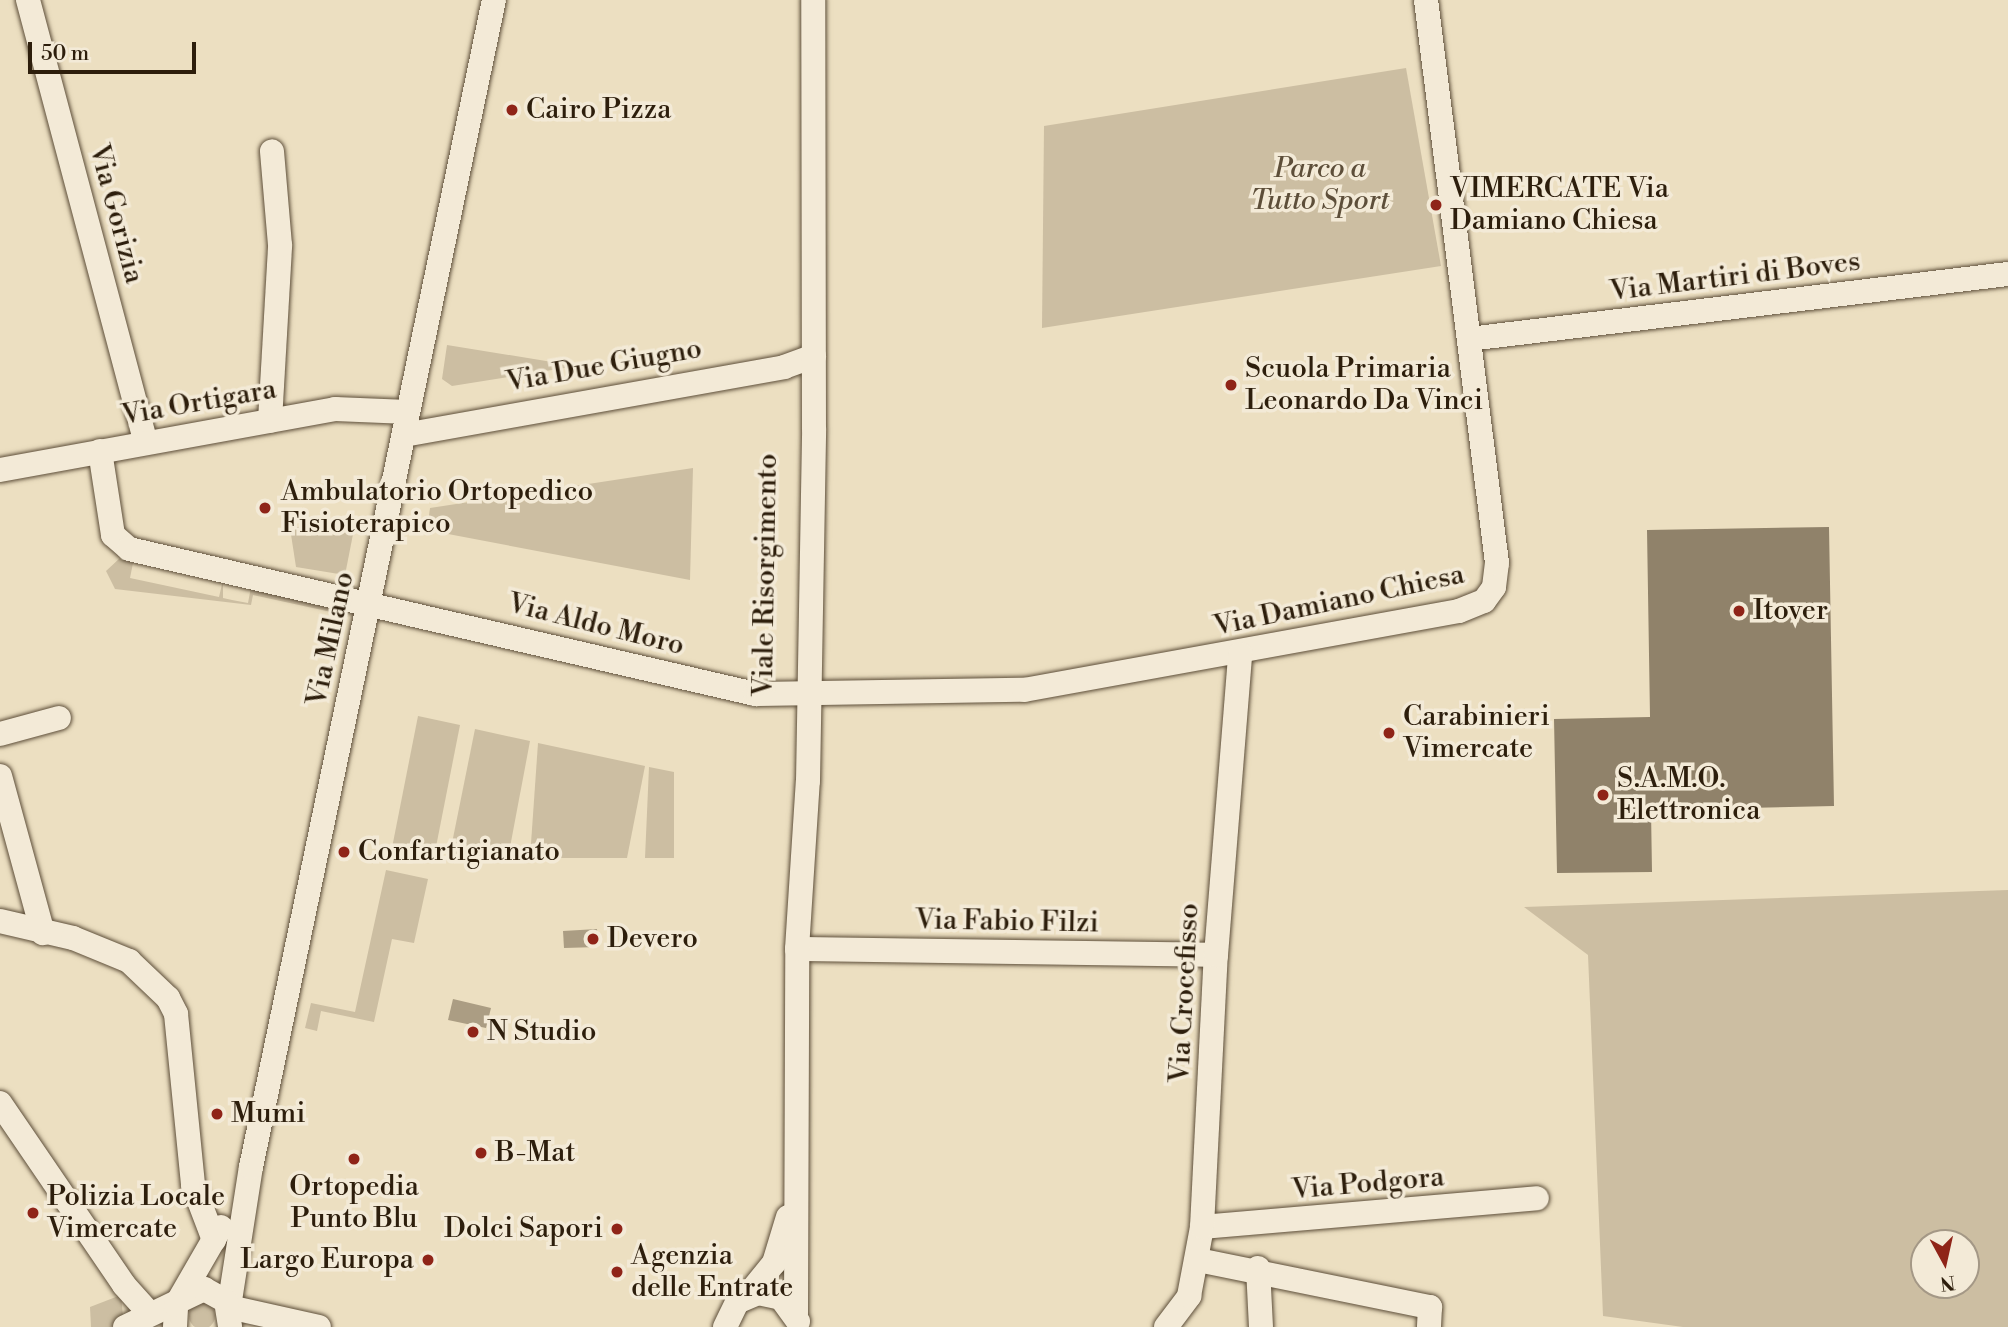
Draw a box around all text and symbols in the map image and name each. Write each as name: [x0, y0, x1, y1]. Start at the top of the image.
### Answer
scale bar: [32, 28, 200, 72]
text: 50 m: [41, 41, 89, 67]
place label: Cairo Pizza: [526, 93, 671, 127]
marker: Cairo Pizza: [504, 102, 520, 118]
street label: Via Gorizia: [81, 141, 151, 287]
park label: Parco a Tutto Sport: [1250, 152, 1390, 218]
place label: VIMERCATE Via Damiano Chiesa: [1450, 172, 1669, 238]
marker: VIMERCATE Via Damiano Chiesa: [1428, 197, 1444, 213]
street label: Via Martiri di Boves: [1608, 245, 1862, 309]
street label: Via Due Giugno: [504, 332, 704, 400]
place label: Scuola Primaria Leonardo Da Vinci: [1245, 352, 1483, 418]
street label: Via Ortigara: [119, 373, 279, 433]
marker: Scuola Primaria Leonardo Da Vinci: [1223, 377, 1239, 393]
street label: Viale Risorgimento: [747, 453, 785, 697]
place label: Ambulatorio Ortopedico Fisioterapico: [281, 475, 593, 541]
marker: Ambulatorio Ortopedico Fisioterapico: [255, 498, 275, 518]
street label: Via Damiano Chiesa: [1211, 558, 1467, 644]
street label: Via Milano: [300, 569, 362, 709]
street label: Via Aldo Moro: [504, 587, 688, 663]
place label: Itover: [1753, 594, 1828, 628]
marker: Itover: [1731, 603, 1747, 619]
place label: Carabinieri Vimercate: [1403, 700, 1550, 766]
marker: Carabinieri Vimercate: [1381, 725, 1397, 741]
place label: S.A.M.O. Elettronica: [1617, 762, 1760, 828]
marker: S.A.M.O. Elettronica: [1595, 787, 1611, 803]
place label: Confartigianato: [358, 835, 560, 869]
marker: Confartigianato: [336, 844, 352, 860]
street label: Via Crocefisso: [1164, 902, 1206, 1084]
street label: Via Fabio Filzi: [915, 904, 1099, 940]
place label: Devero: [607, 922, 698, 956]
marker: Devero: [585, 931, 601, 947]
place label: N Studio: [487, 1015, 596, 1049]
marker: N Studio: [465, 1024, 481, 1040]
place label: Mumi: [231, 1097, 305, 1131]
marker: Mumi: [209, 1106, 225, 1122]
place label: B-Mat: [495, 1136, 575, 1170]
marker: B-Mat: [473, 1145, 489, 1161]
marker: Ortopedia Punto Blu: [346, 1151, 362, 1167]
street label: Via Podgora: [1290, 1161, 1446, 1207]
place label: Ortopedia Punto Blu: [289, 1170, 419, 1236]
place label: Polizia Locale Vimercate: [47, 1180, 225, 1246]
marker: Polizia Locale Vimercate: [25, 1205, 41, 1221]
place label: Dolci Sapori: [444, 1212, 603, 1246]
marker: Dolci Sapori: [609, 1221, 625, 1237]
north arrow: [1910, 1229, 1980, 1299]
place label: Agenzia delle Entrate: [631, 1239, 793, 1305]
place label: Largo Europa: [240, 1243, 414, 1277]
marker: Largo Europa: [420, 1252, 436, 1268]
marker: Agenzia delle Entrate: [609, 1264, 625, 1280]
text: N: [1939, 1270, 1957, 1296]

